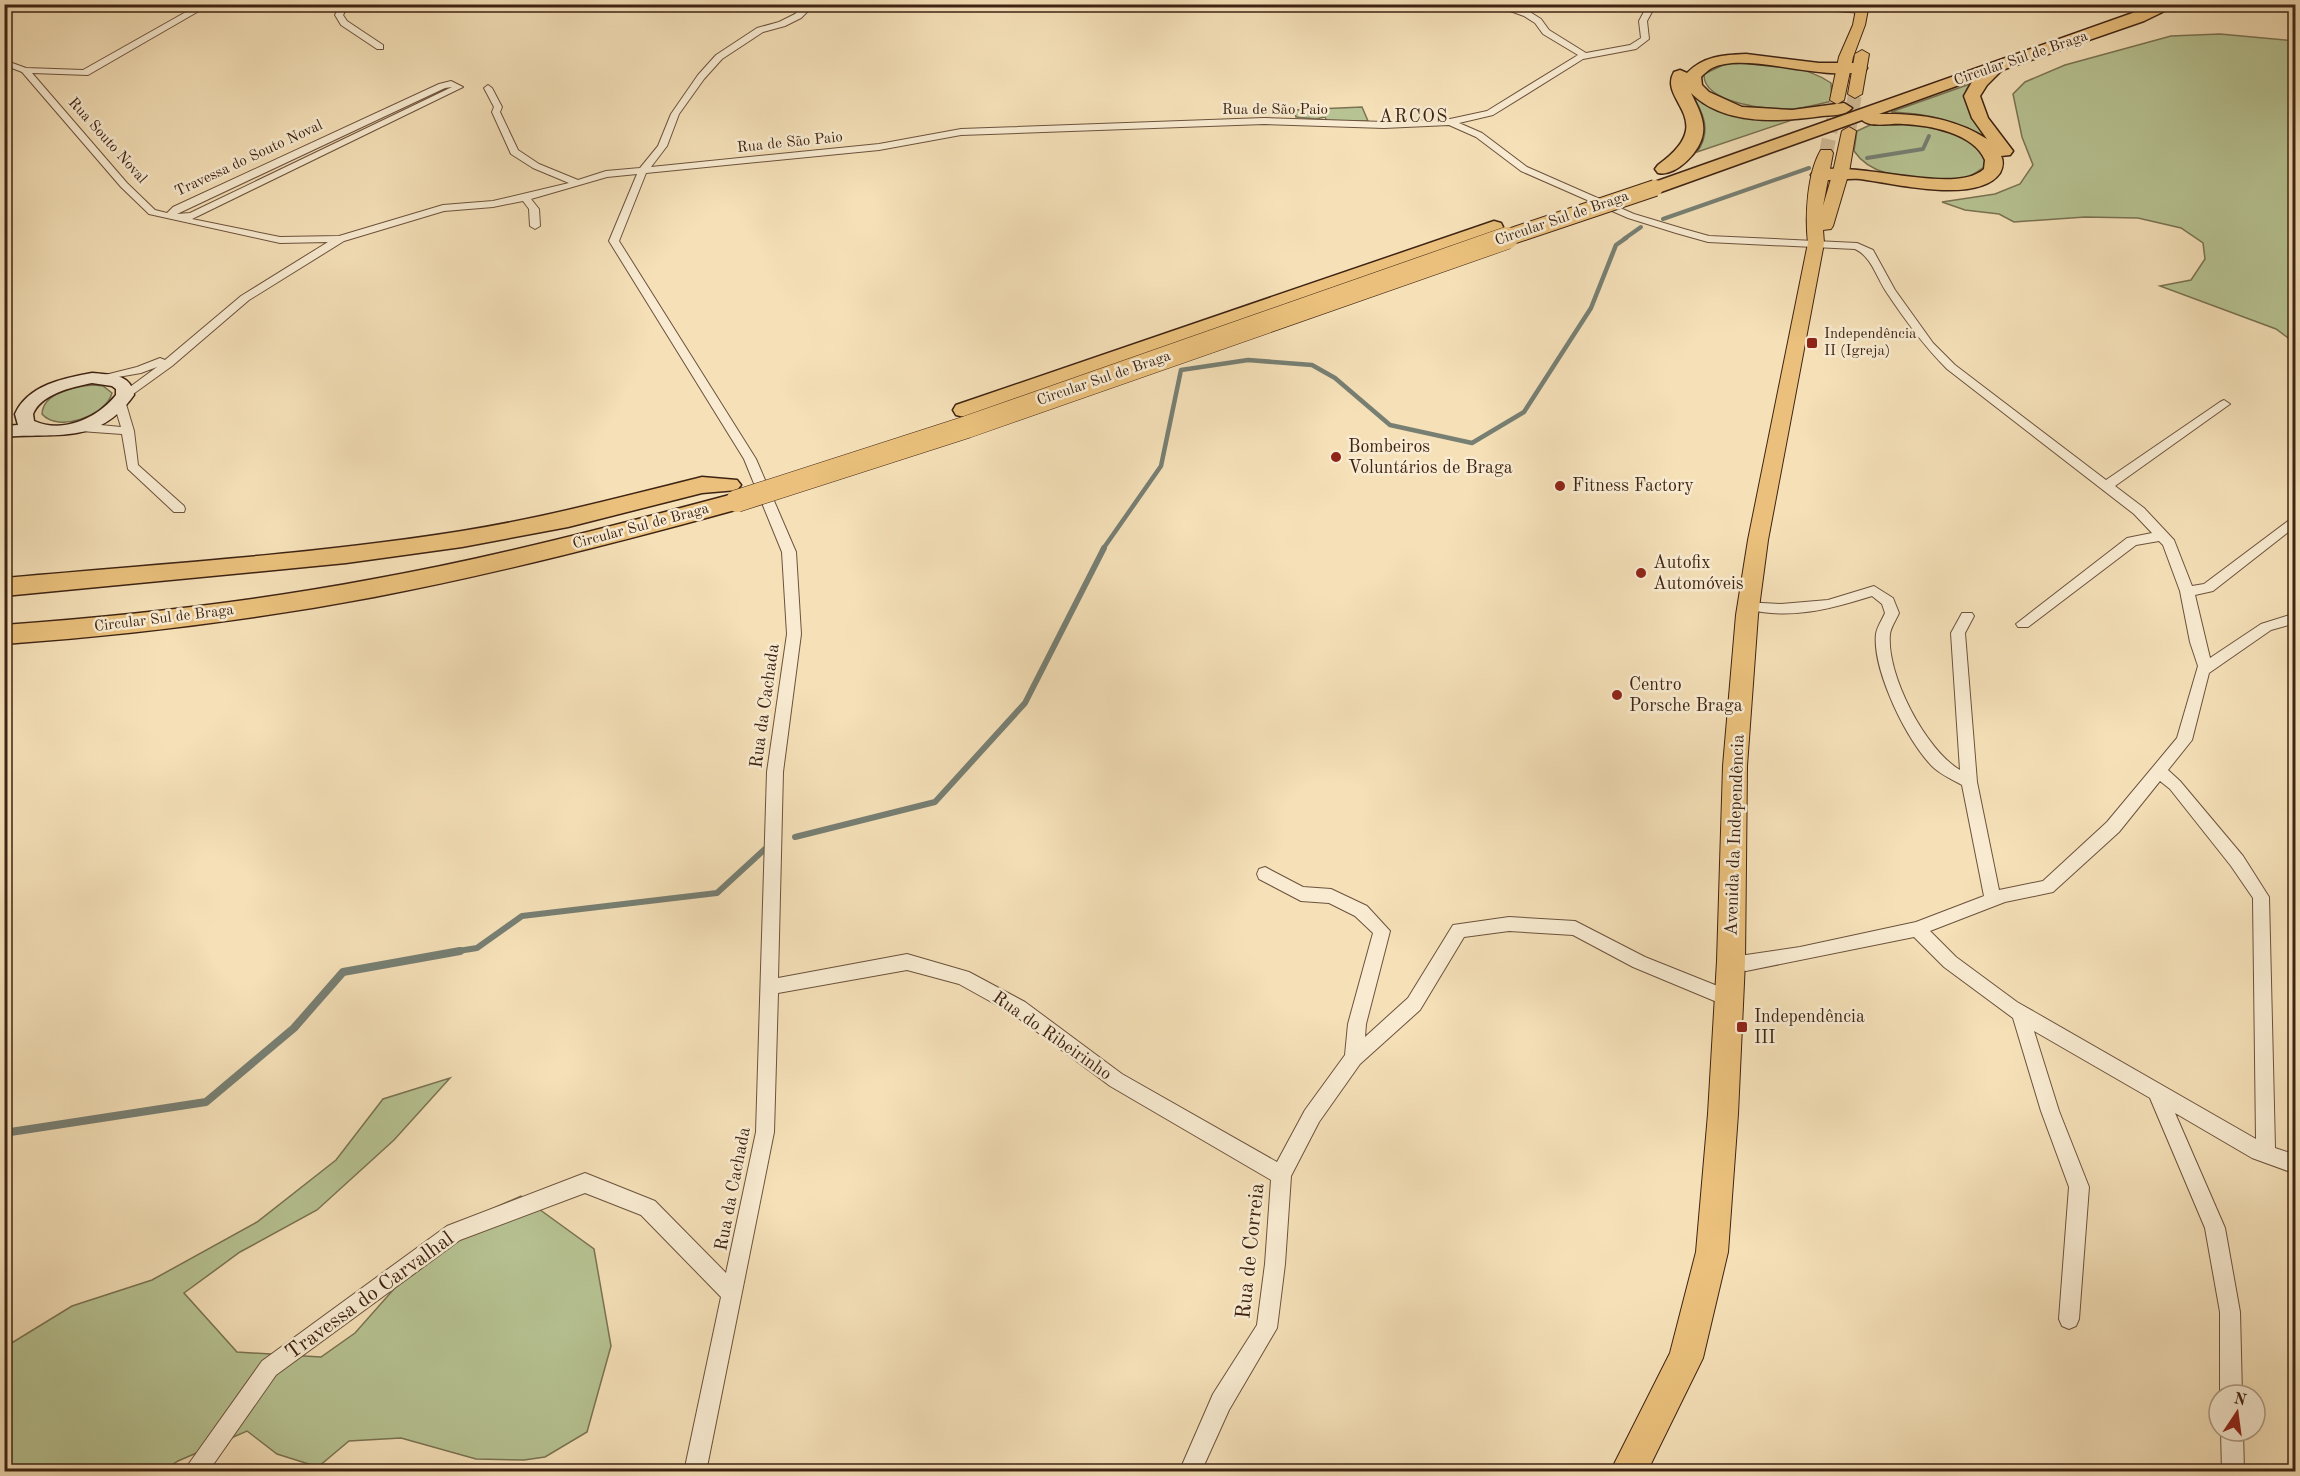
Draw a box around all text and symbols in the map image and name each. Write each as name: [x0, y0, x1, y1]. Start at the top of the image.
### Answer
street label: Circular Sul de Braga: [1952, 29, 2090, 89]
street label: Rua Souto Noval: [65, 95, 149, 187]
street label: Rua de São Paio: [1222, 103, 1328, 118]
district label: ARCOS: [1379, 108, 1449, 126]
street label: Travessa do Souto Noval: [173, 118, 325, 200]
street label: Rua de São Paio: [736, 130, 844, 156]
street label: Circular Sul de Braga: [1493, 189, 1631, 249]
place label: Independência II (Igreja): [1824, 327, 1917, 359]
marker: Independência II (Igreja): [1805, 336, 1819, 350]
street label: Circular Sul de Braga: [1035, 349, 1173, 409]
place label: Bombeiros Voluntários de Braga: [1348, 438, 1513, 477]
marker: Bombeiros Voluntários de Braga: [1329, 450, 1343, 464]
place label: Fitness Factory: [1572, 477, 1694, 495]
marker: Fitness Factory: [1553, 479, 1567, 493]
street label: Circular Sul de Braga: [571, 501, 711, 552]
place label: Autofix Automóveis: [1653, 554, 1744, 593]
marker: Autofix Automóveis: [1634, 566, 1648, 580]
street label: Circular Sul de Braga: [93, 603, 235, 635]
street label: Rua da Cachada: [747, 642, 783, 769]
place label: Centro Porsche Braga: [1629, 676, 1743, 715]
marker: Centro Porsche Braga: [1610, 688, 1624, 702]
street label: Avenida da Independência: [1722, 734, 1748, 936]
street label: Rua do Ribeirinho: [989, 988, 1115, 1084]
place label: Independência III: [1754, 1008, 1865, 1047]
marker: Independência III: [1735, 1020, 1749, 1034]
street label: Rua da Cachada: [712, 1126, 754, 1252]
street label: Rua de Correia: [1233, 1182, 1269, 1320]
street label: Travessa do Carvalhal: [282, 1228, 458, 1364]
north arrow: [2207, 1383, 2267, 1443]
text: N: [2232, 1391, 2248, 1410]

